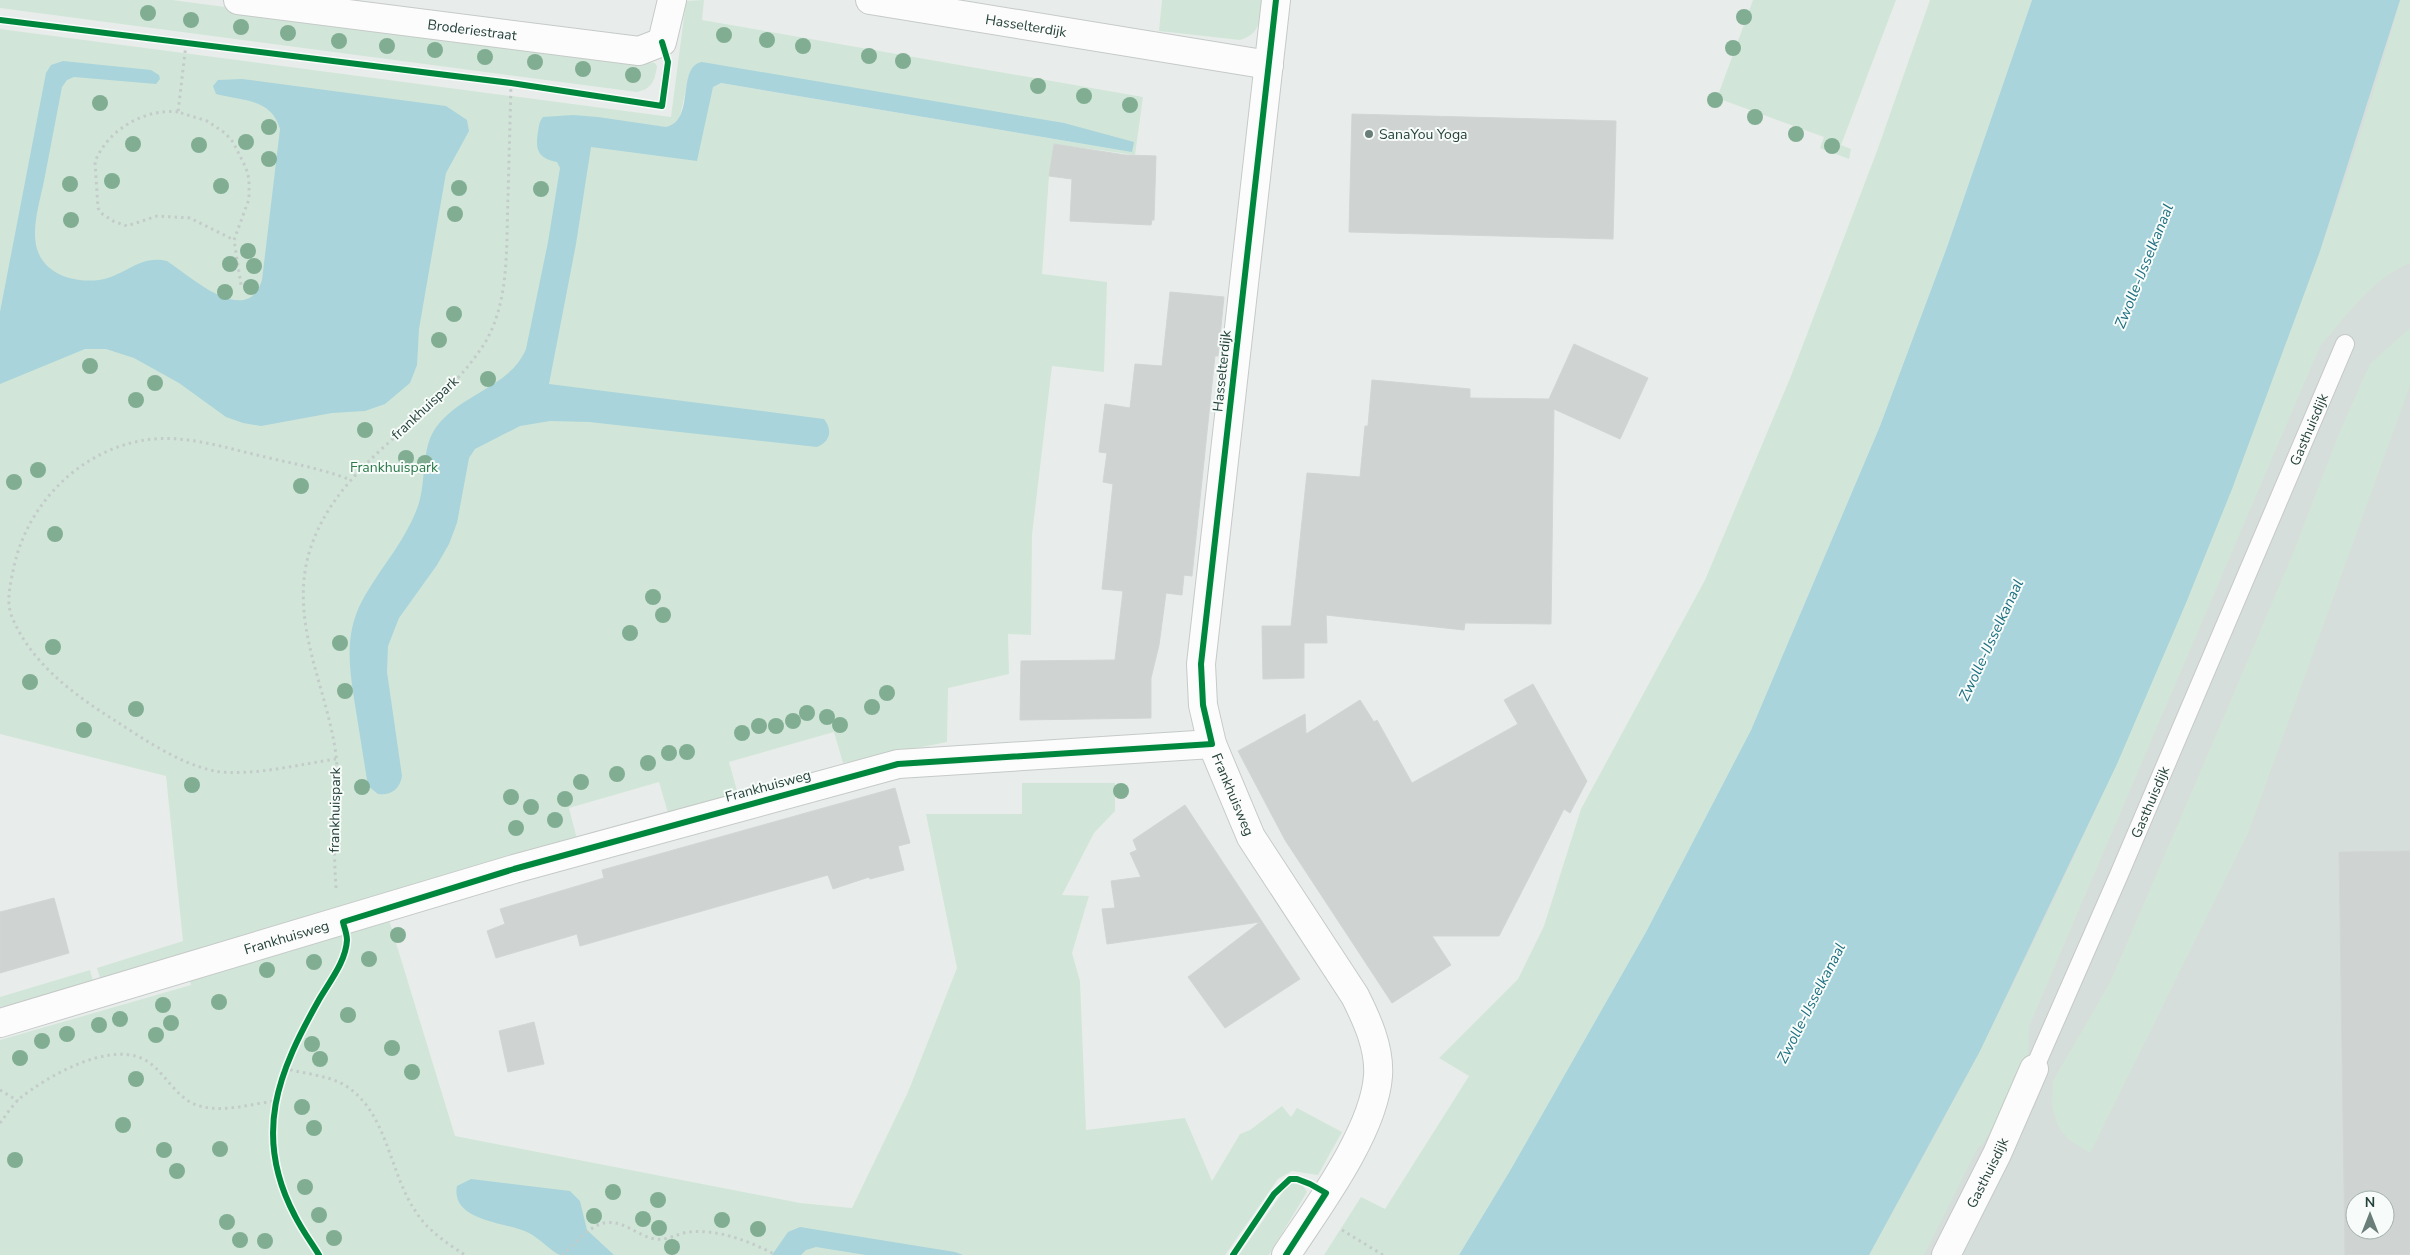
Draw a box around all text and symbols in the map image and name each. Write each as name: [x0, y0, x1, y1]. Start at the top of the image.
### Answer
street label: Hasselterdijk: [984, 9, 1069, 42]
street label: Broderiestraat: [426, 15, 518, 45]
place label: SanaYou Yoga: [1379, 125, 1468, 144]
marker: SanaYou Yoga: [1363, 128, 1375, 140]
water label: Zwolle-IJsselkanaal: [2110, 201, 2178, 331]
street label: Hasselterdijk: [1208, 328, 1236, 413]
street label: frankhuispark: [387, 371, 463, 444]
street label: Gasthuisdijk: [2285, 390, 2333, 468]
park label: Frankhuispark: [350, 458, 439, 477]
water label: Zwolle-IJsselkanaal: [1954, 576, 2028, 704]
street label: Frankhuisweg: [1207, 750, 1259, 839]
street label: Gasthuisdijk: [2126, 762, 2174, 841]
street label: Frankhuisweg: [723, 765, 813, 807]
street label: frankhuispark: [325, 766, 345, 853]
street label: Frankhuisweg: [242, 915, 331, 959]
water label: Zwolle-IJsselkanaal: [1772, 939, 1850, 1067]
street label: Gasthuisdijk: [1962, 1134, 2013, 1211]
north arrow: [2345, 1190, 2395, 1240]
text: N: [2365, 1193, 2375, 1212]

